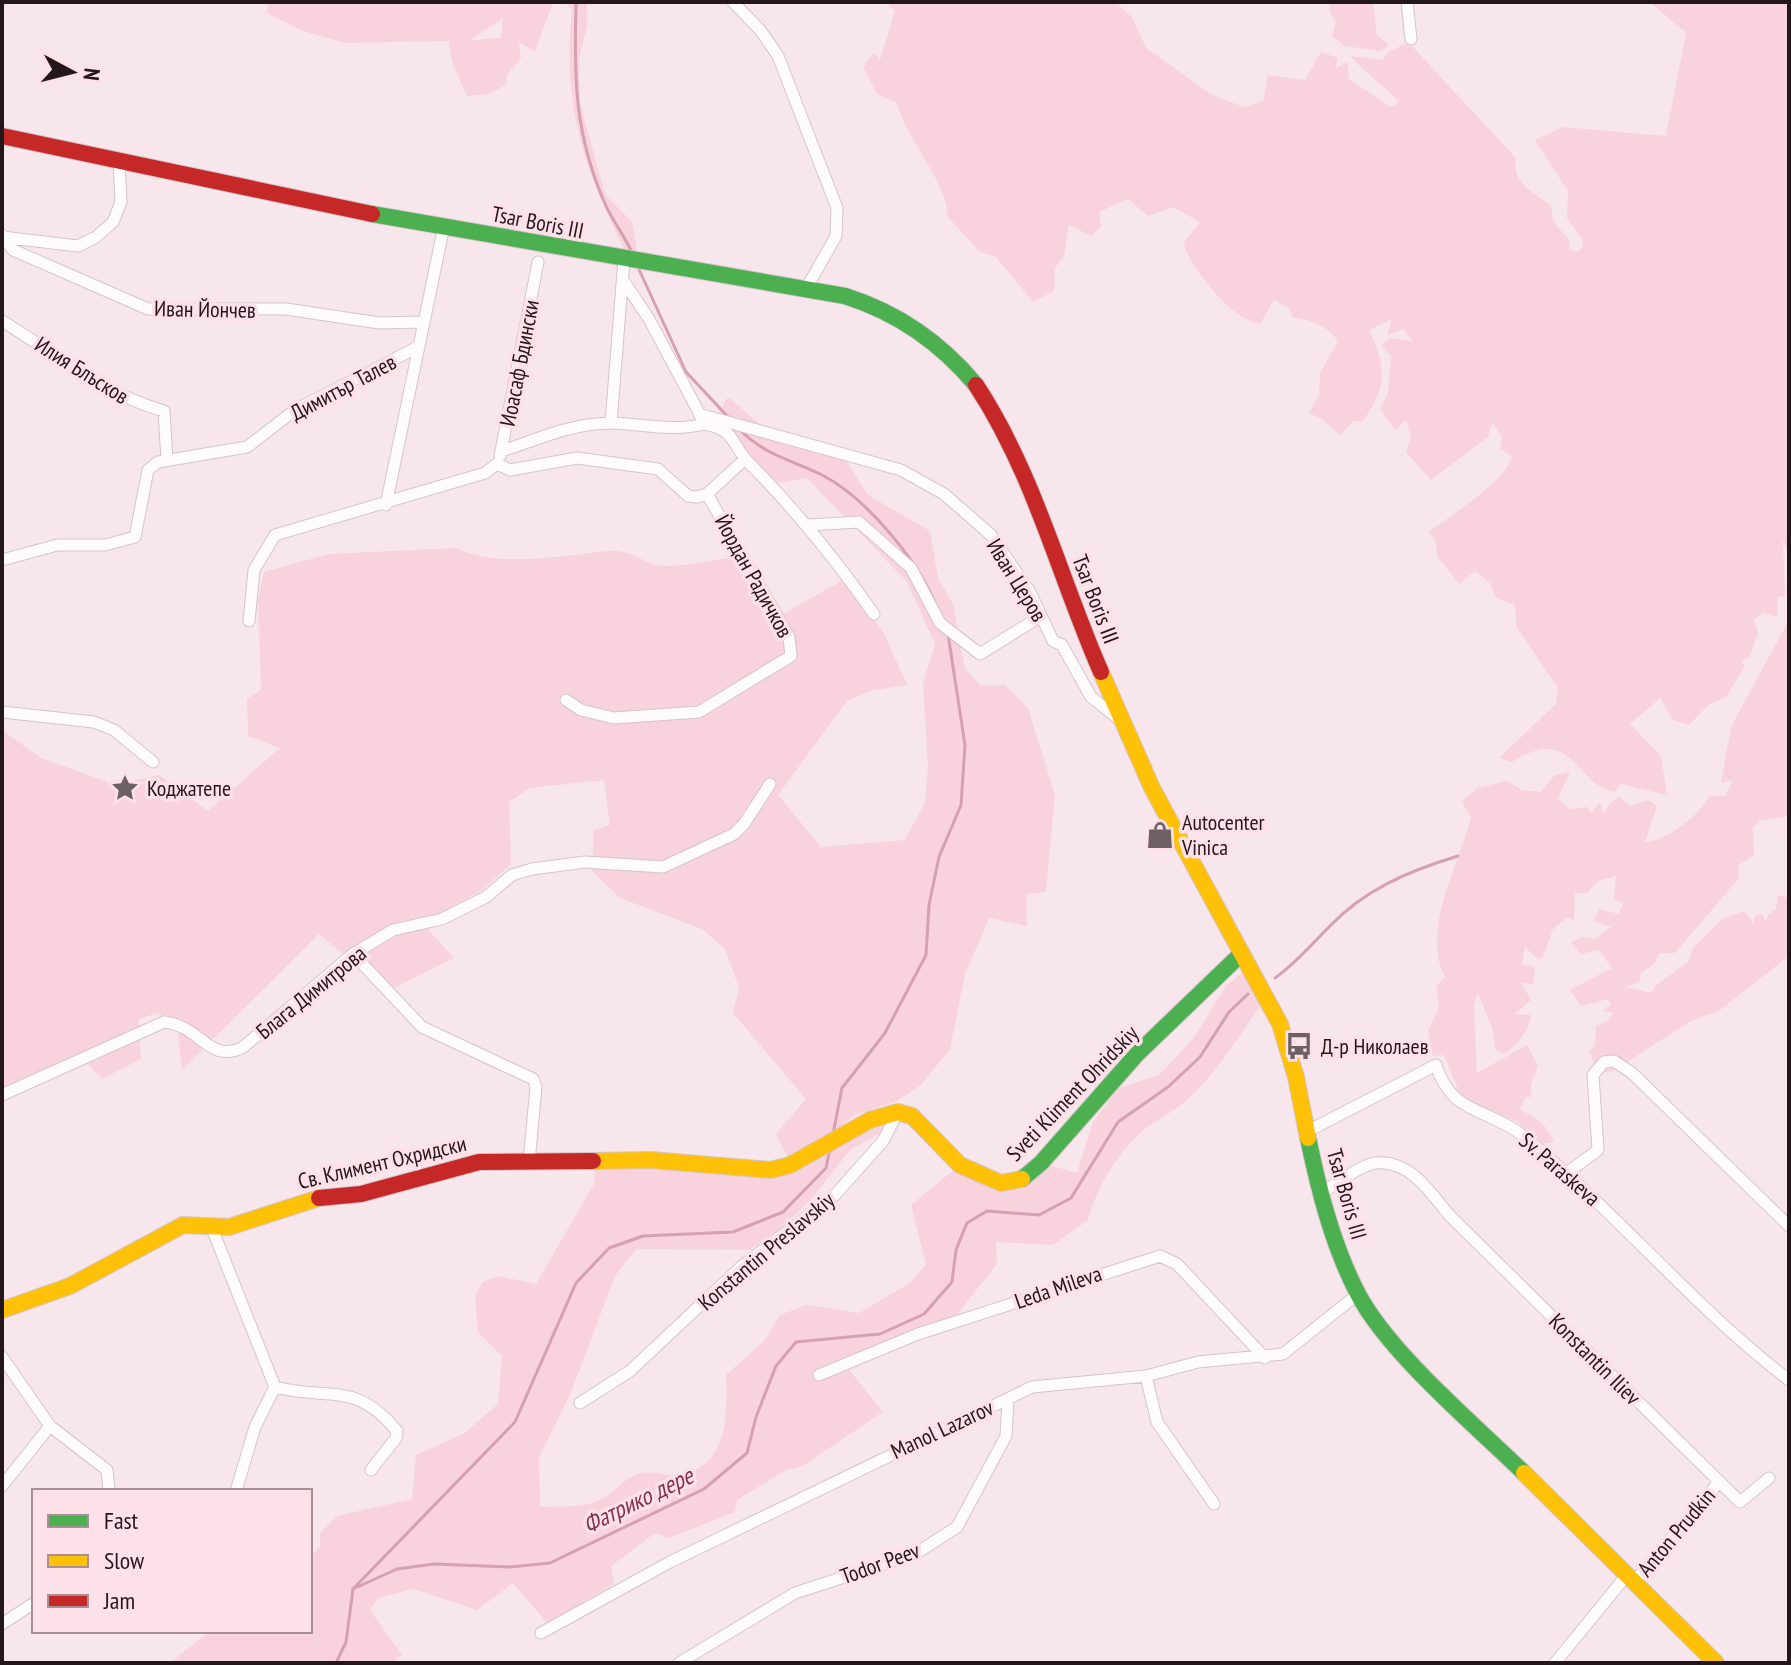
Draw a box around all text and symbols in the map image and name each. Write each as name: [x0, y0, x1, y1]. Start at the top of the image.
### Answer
north arrow: [32, 32, 112, 112]
text: N: [77, 67, 106, 82]
street label: Tsar Boris III: [490, 199, 586, 245]
street label: Иван Йончев: [154, 294, 256, 324]
street label: Иоасаф Бдински: [493, 297, 545, 429]
street label: Илия Блъсков: [30, 330, 134, 410]
street label: Димитър Талев: [285, 347, 401, 427]
street label: Йордан Радичков: [709, 509, 799, 643]
street label: Иван Церов: [981, 533, 1053, 627]
street label: Tsar Boris III: [1066, 551, 1126, 647]
place icon: Коджатепе: [110, 773, 140, 803]
place label: Коджатепе: [147, 774, 231, 802]
place label: Autocenter Vinica: [1181, 808, 1265, 861]
shop icon: Autocenter Vinica: [1145, 820, 1175, 850]
street label: Блага Димитрова: [250, 939, 372, 1045]
street label: Sveti Kliment Ohridskiy: [1000, 1019, 1144, 1167]
bus stop icon: Д-р Николаев: [1284, 1031, 1314, 1061]
place label: Д-р Николаев: [1321, 1032, 1429, 1060]
street label: Sv. Paraskeva: [1514, 1126, 1606, 1212]
street label: Св. Климент Охридски: [295, 1129, 469, 1195]
street label: Tsar Boris III: [1321, 1145, 1373, 1243]
street label: Konstantin Preslavskiy: [692, 1185, 841, 1316]
street label: Leda Mileva: [1011, 1259, 1105, 1315]
street label: Konstantin Iliev: [1543, 1307, 1647, 1411]
street label: Manol Lazarov: [886, 1393, 998, 1465]
water label: Фатрико дере: [578, 1459, 700, 1540]
street label: Anton Prudkin: [1631, 1482, 1721, 1582]
legend: [32, 1489, 312, 1633]
text: Fast: [104, 1505, 139, 1536]
street label: Todor Peev: [837, 1536, 924, 1590]
text: Slow: [104, 1545, 145, 1576]
text: Jam: [103, 1585, 135, 1616]

